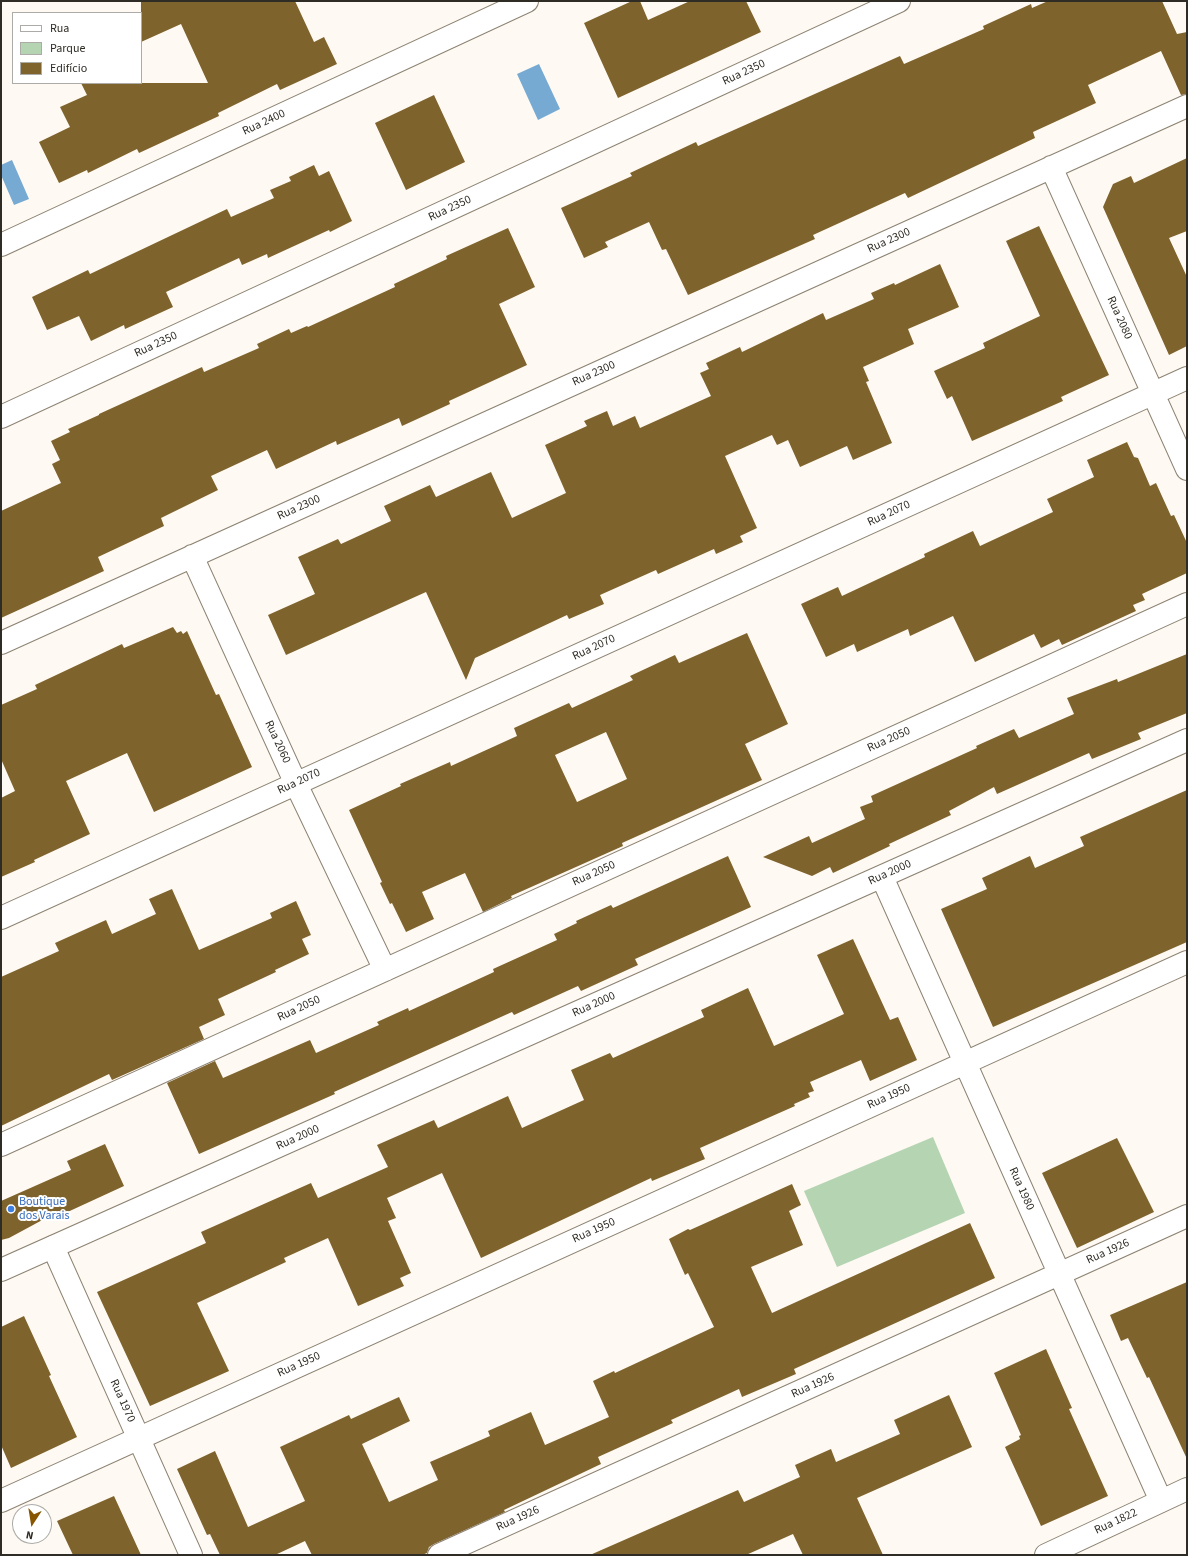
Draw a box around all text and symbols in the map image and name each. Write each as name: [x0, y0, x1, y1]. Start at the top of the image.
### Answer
legend: [12, 12, 142, 84]
text: Rua: [50, 20, 69, 37]
text: Parque: [50, 40, 86, 57]
street label: Rua 2350: [720, 57, 768, 89]
text: Edifício: [50, 60, 87, 77]
street label: Rua 2400: [240, 107, 288, 139]
street label: Rua 2350: [426, 193, 474, 225]
street label: Rua 2300: [865, 225, 913, 257]
street label: Rua 2080: [1103, 294, 1135, 342]
street label: Rua 2350: [132, 329, 180, 361]
street label: Rua 2300: [570, 358, 618, 390]
street label: Rua 2300: [275, 492, 323, 524]
street label: Rua 2070: [865, 498, 913, 530]
street label: Rua 2070: [570, 632, 618, 664]
street label: Rua 2060: [261, 718, 293, 766]
street label: Rua 2050: [865, 724, 913, 756]
street label: Rua 2070: [275, 766, 323, 798]
street label: Rua 2000: [866, 857, 914, 889]
street label: Rua 2050: [570, 858, 618, 890]
street label: Rua 2000: [570, 989, 618, 1021]
street label: Rua 2050: [275, 993, 323, 1025]
street label: Rua 1950: [865, 1081, 913, 1113]
street label: Rua 2000: [274, 1122, 322, 1154]
street label: Rua 1980: [1005, 1165, 1037, 1213]
place label: Boutique dos Varais: [19, 1195, 69, 1223]
marker: Boutique dos Varais: [6, 1204, 16, 1214]
street label: Rua 1950: [570, 1215, 618, 1247]
street label: Rua 1926: [1084, 1236, 1132, 1268]
street label: Rua 1950: [275, 1349, 323, 1381]
street label: Rua 1926: [789, 1370, 837, 1402]
street label: Rua 1970: [106, 1377, 138, 1425]
street label: Rua 1926: [494, 1503, 542, 1535]
north arrow: [12, 1504, 52, 1544]
street label: Rua 1822: [1092, 1506, 1140, 1538]
text: N: [24, 1527, 35, 1543]

